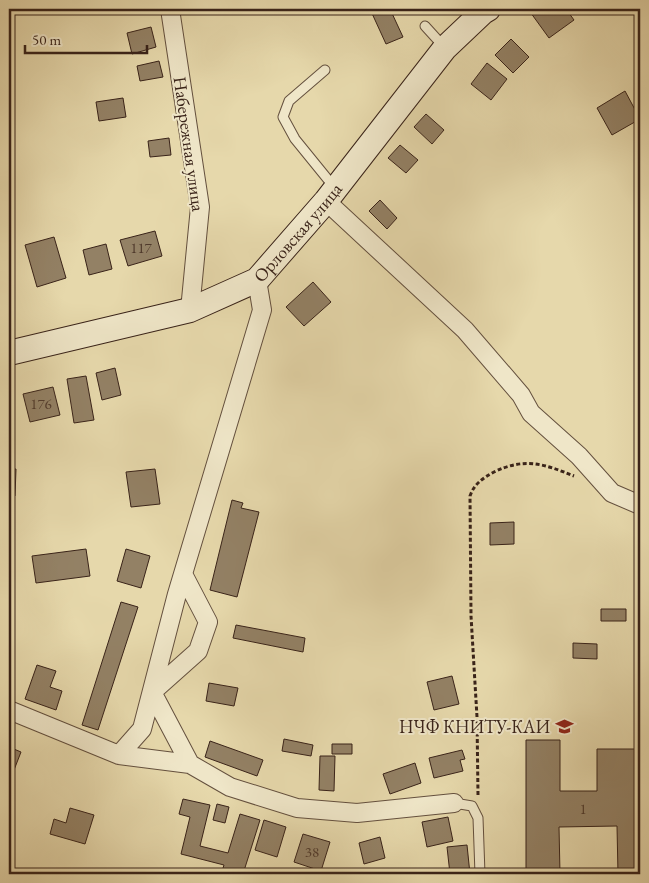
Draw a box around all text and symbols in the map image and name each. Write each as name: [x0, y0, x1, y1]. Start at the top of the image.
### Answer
scale bar: [25, 22, 148, 54]
text: 50 m: [32, 30, 61, 49]
street label: Набережная улица: [169, 75, 210, 214]
street label: Орловская улица: [248, 177, 347, 287]
house number: 117: [130, 238, 153, 257]
house number: 176: [30, 394, 52, 413]
place label: НЧФ КНИТУ-КАИ: [399, 715, 551, 738]
school or university icon: НЧФ КНИТУ-КАИ: [554, 717, 574, 737]
house number: 1: [579, 799, 587, 818]
house number: 38: [305, 842, 319, 861]

